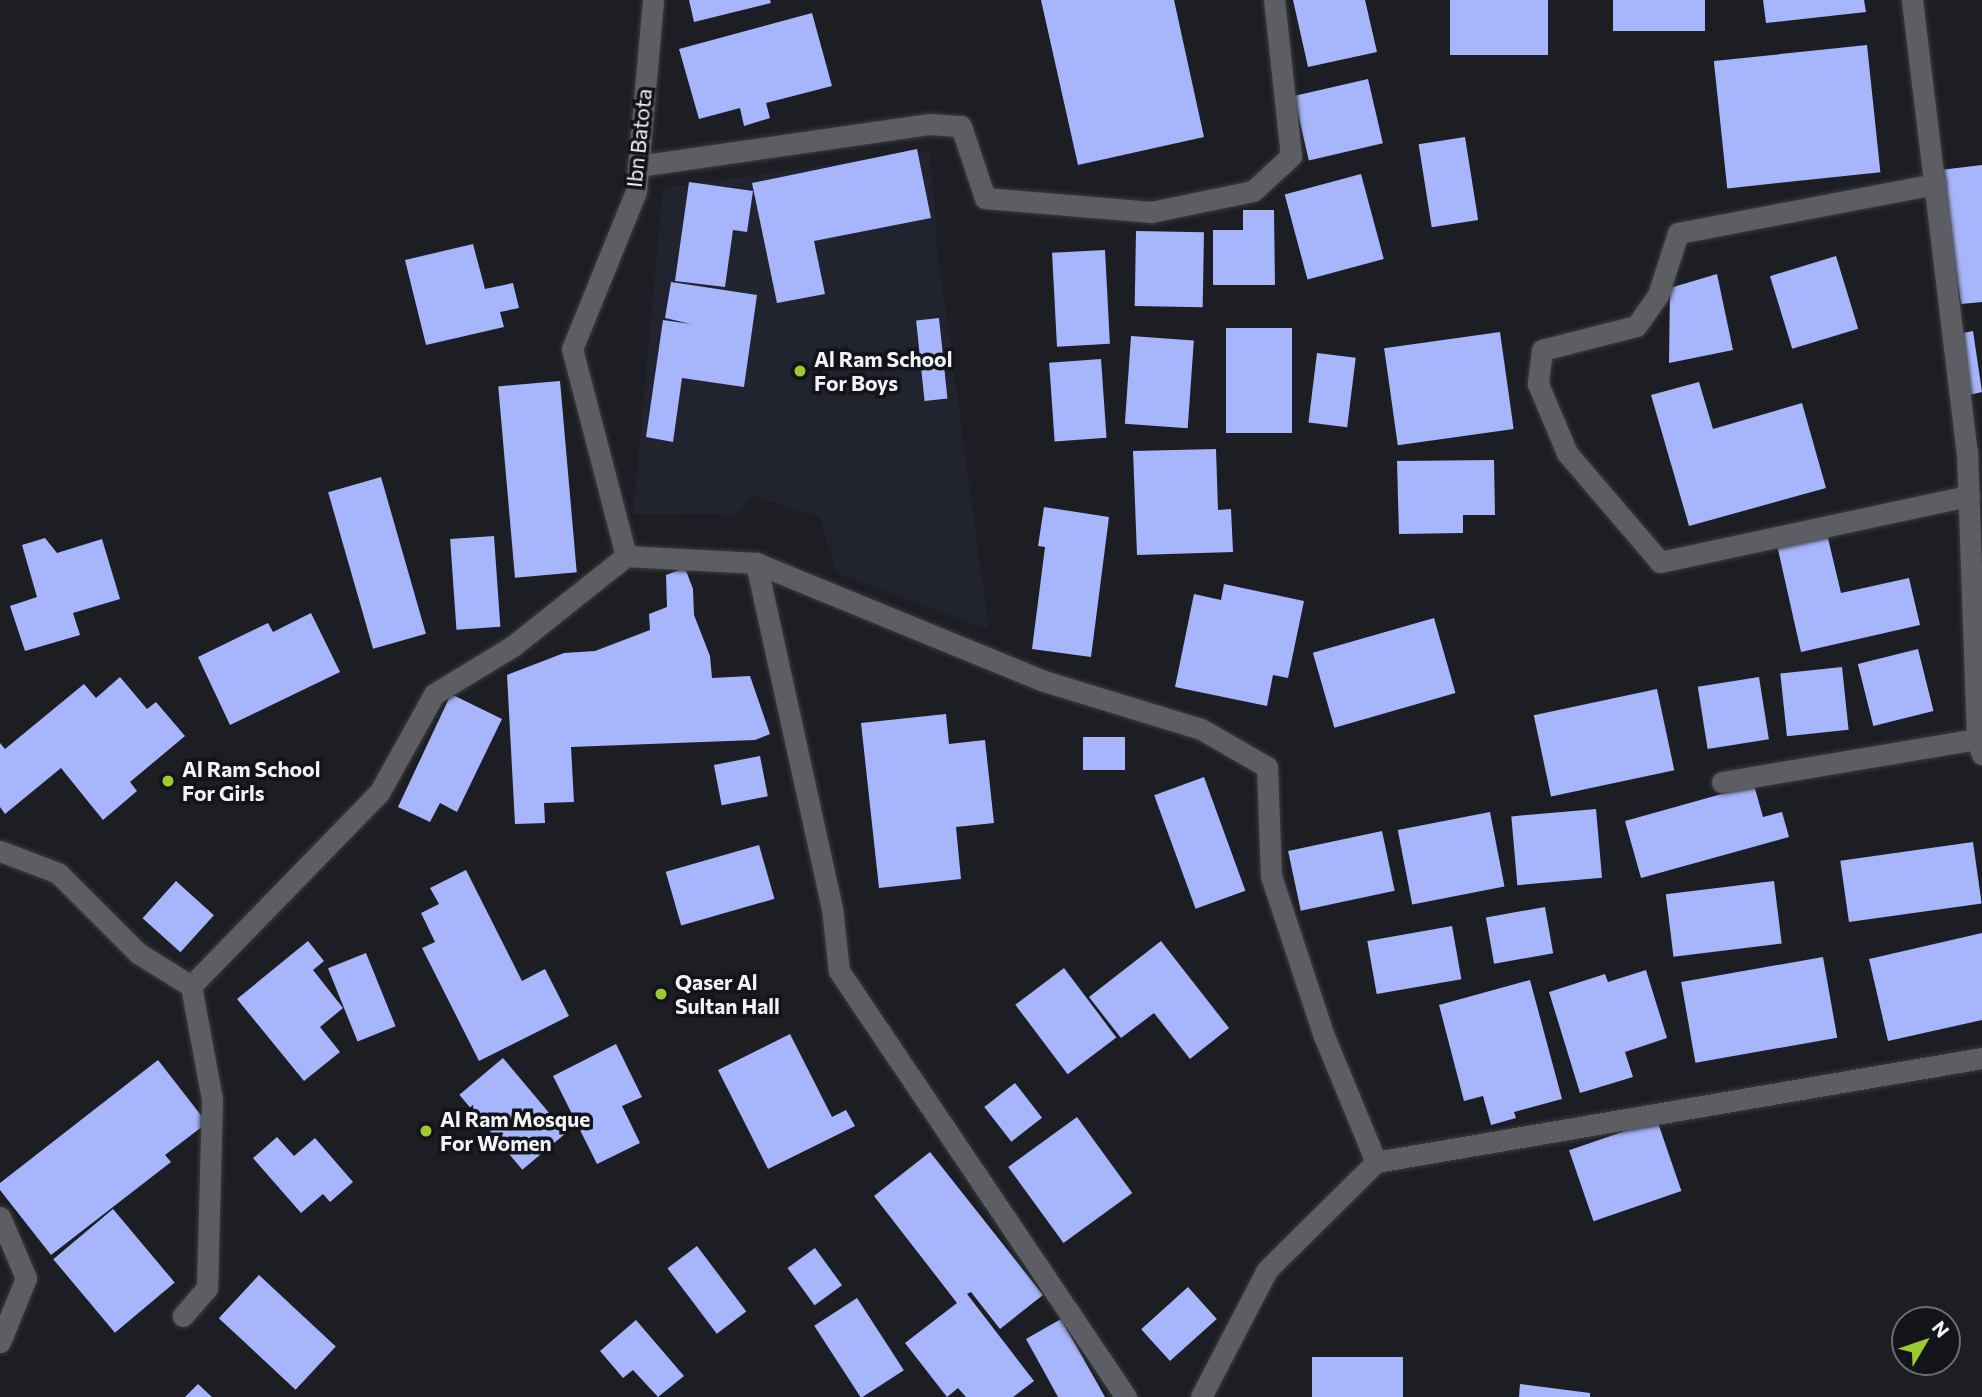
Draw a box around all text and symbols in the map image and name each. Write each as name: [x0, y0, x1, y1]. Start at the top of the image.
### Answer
street label: Ibn Batota: [621, 87, 657, 189]
place label: Al Ram School For Boys: [814, 346, 952, 396]
marker: Al Ram School For Boys: [792, 363, 808, 379]
place label: Al Ram School For Girls: [182, 756, 320, 806]
marker: Al Ram School For Girls: [160, 773, 176, 789]
place label: Qaser Al Sultan Hall: [675, 969, 780, 1019]
marker: Qaser Al Sultan Hall: [653, 986, 669, 1002]
place label: Al Ram Mosque For Women: [440, 1106, 590, 1156]
marker: Al Ram Mosque For Women: [418, 1123, 434, 1139]
north arrow: [1891, 1306, 1961, 1376]
text: N: [1928, 1316, 1955, 1342]

